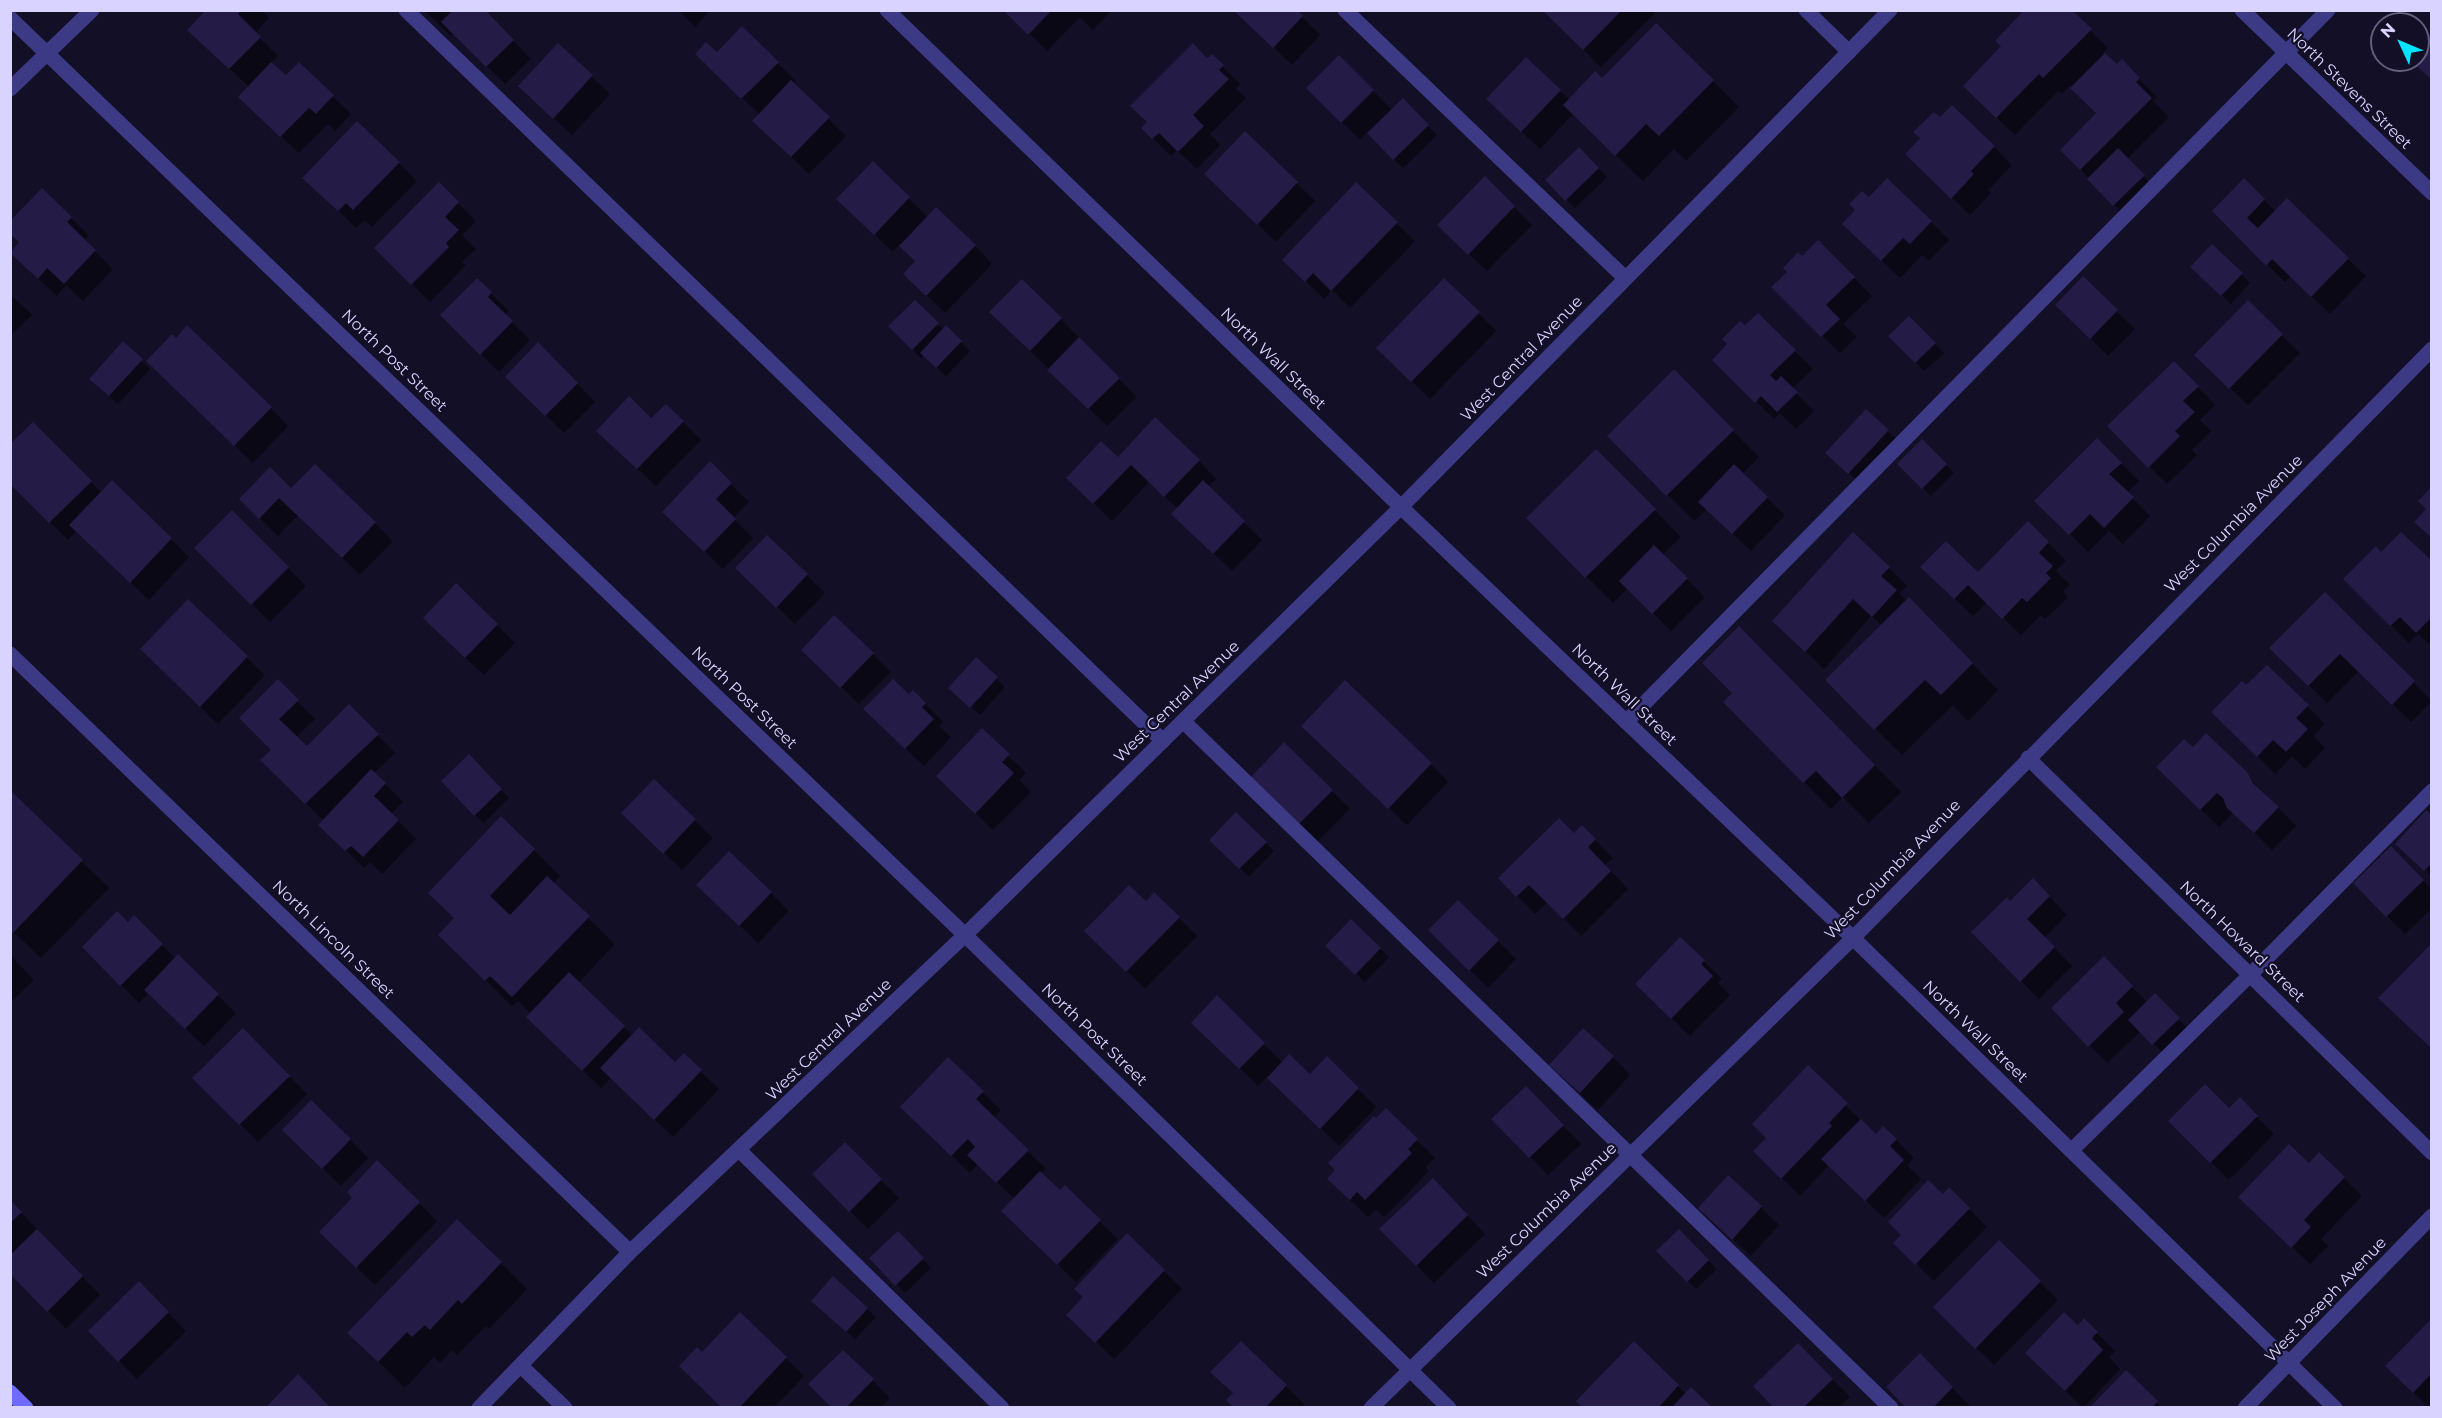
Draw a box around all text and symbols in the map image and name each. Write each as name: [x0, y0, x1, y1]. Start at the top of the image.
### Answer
north arrow: [2370, 12, 2430, 72]
street label: North Stevens Street: [2283, 24, 2415, 154]
street label: West Central Avenue: [1457, 292, 1587, 426]
street label: North Wall Street: [1216, 304, 1330, 414]
street label: North Post Street: [337, 306, 451, 416]
street label: West Columbia Avenue: [2161, 451, 2307, 597]
street label: West Central Avenue: [1110, 637, 1244, 767]
street label: North Wall Street: [1567, 640, 1681, 750]
street label: North Post Street: [687, 643, 801, 753]
street label: West Columbia Avenue: [1821, 796, 1965, 944]
street label: North Lincoln Street: [268, 877, 398, 1003]
street label: North Howard Street: [2175, 877, 2309, 1007]
street label: West Central Avenue: [762, 975, 896, 1105]
street label: North Wall Street: [1918, 977, 2032, 1087]
street label: North Post Street: [1037, 980, 1151, 1090]
street label: West Columbia Avenue: [1473, 1139, 1621, 1283]
street label: West Joseph Avenue: [2261, 1233, 2391, 1367]

